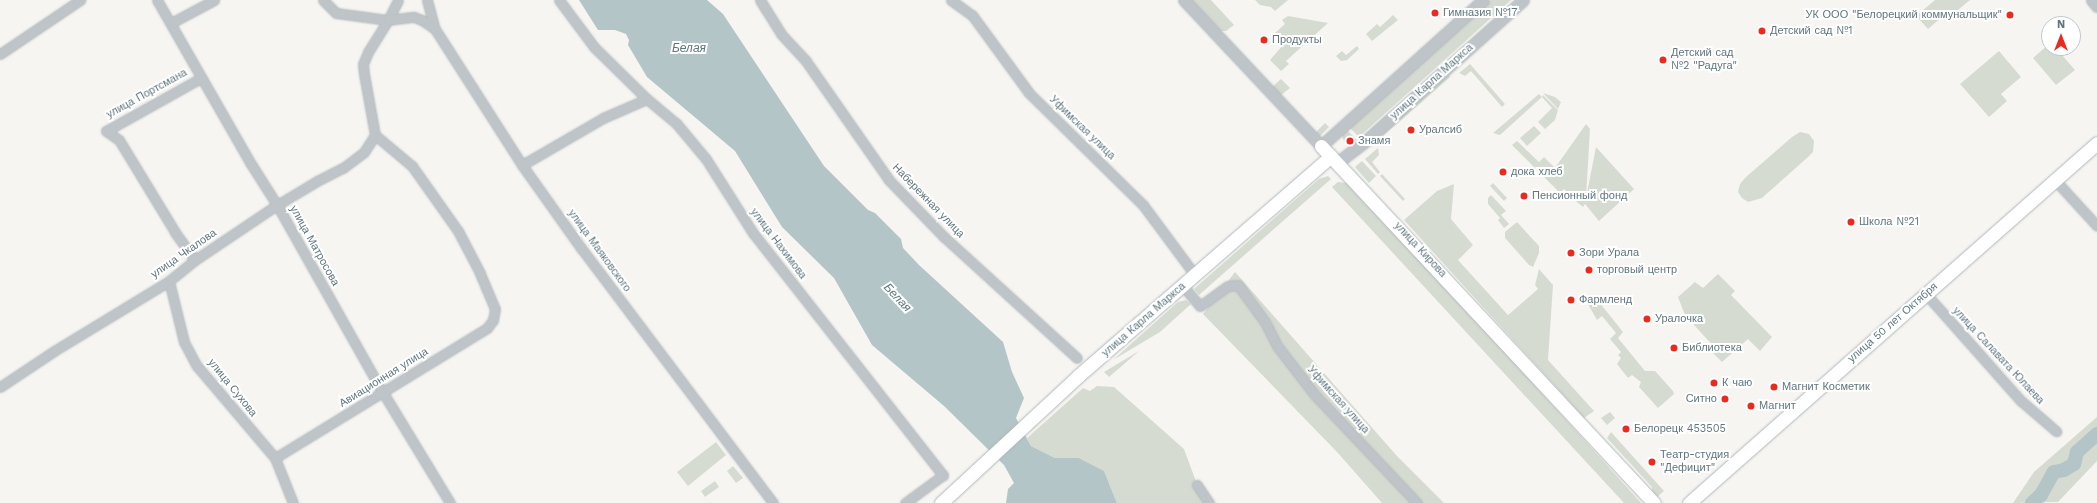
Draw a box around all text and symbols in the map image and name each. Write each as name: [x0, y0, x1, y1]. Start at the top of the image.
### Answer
place label: Гимназия №17: [1443, 6, 1518, 20]
marker: Гимназия №17: [1430, 8, 1440, 18]
place label: УК ООО "Белорецкий коммунальщик": [1805, 8, 2002, 22]
marker: УК ООО "Белорецкий коммунальщик": [2005, 10, 2015, 20]
north arrow: [2041, 16, 2081, 56]
text: N: [2057, 18, 2065, 31]
place label: Детский сад №1: [1770, 24, 1853, 38]
marker: Детский сад №1: [1757, 26, 1767, 36]
place label: Продукты: [1272, 33, 1322, 47]
marker: Продукты: [1259, 35, 1269, 45]
street label: улица Карла Маркса: [1388, 41, 1476, 123]
water label: Белая: [672, 42, 706, 56]
place label: Детский сад №2 "Радуга": [1671, 47, 1737, 73]
marker: Детский сад №2 "Радуга": [1658, 55, 1668, 65]
street label: улица Портсмана: [104, 66, 190, 122]
street label: Уфимская улица: [1046, 93, 1118, 163]
place label: Уралсиб: [1419, 123, 1462, 137]
marker: Уралсиб: [1406, 125, 1416, 135]
place label: Знамя: [1358, 134, 1390, 148]
marker: Знамя: [1345, 136, 1355, 146]
street label: Набережная улица: [889, 161, 967, 241]
place label: дока хлеб: [1511, 165, 1563, 179]
marker: дока хлеб: [1498, 167, 1508, 177]
place label: Пенсионный фонд: [1532, 189, 1627, 203]
marker: Пенсионный фонд: [1519, 191, 1529, 201]
street label: улица Матросова: [286, 203, 342, 289]
street label: улица Нахимова: [747, 206, 809, 282]
street label: улица Маяковского: [565, 207, 633, 295]
place label: Школа №21: [1859, 215, 1919, 229]
marker: Школа №21: [1846, 217, 1856, 227]
street label: улица Кирова: [1391, 220, 1449, 280]
street label: улица Чкалова: [149, 227, 219, 281]
place label: Зори Урала: [1579, 246, 1639, 260]
marker: Зори Урала: [1566, 248, 1576, 258]
place label: торговый центр: [1597, 263, 1677, 277]
marker: торговый центр: [1584, 265, 1594, 275]
street label: улица Карла Маркса: [1099, 280, 1189, 360]
street label: улица 50 лет Октября: [1845, 280, 1941, 366]
water label: Белая: [880, 281, 914, 315]
place label: Фармленд: [1579, 293, 1632, 307]
marker: Фармленд: [1566, 295, 1576, 305]
street label: улица Салавата Юлаева: [1949, 305, 2047, 407]
place label: Уралочка: [1655, 312, 1703, 326]
marker: Уралочка: [1642, 314, 1652, 324]
place label: Библиотека: [1682, 341, 1742, 355]
marker: Библиотека: [1669, 343, 1679, 353]
street label: Авиационная улица: [337, 345, 431, 411]
street label: улица Сухова: [205, 356, 259, 420]
street label: Уфимская улица: [1304, 363, 1372, 437]
place label: К чаю: [1722, 376, 1752, 390]
marker: К чаю: [1709, 378, 1719, 388]
place label: Магнит Косметик: [1782, 380, 1870, 394]
marker: Магнит Косметик: [1769, 382, 1779, 392]
place label: Ситно: [1686, 392, 1717, 406]
marker: Ситно: [1720, 394, 1730, 404]
place label: Магнит: [1759, 399, 1796, 413]
marker: Магнит: [1746, 401, 1756, 411]
place label: Белорецк 453505: [1634, 422, 1726, 436]
marker: Белорецк 453505: [1621, 424, 1631, 434]
place label: Театр-студия "Дефицит": [1660, 449, 1729, 475]
marker: Театр-студия "Дефицит": [1647, 457, 1657, 467]

